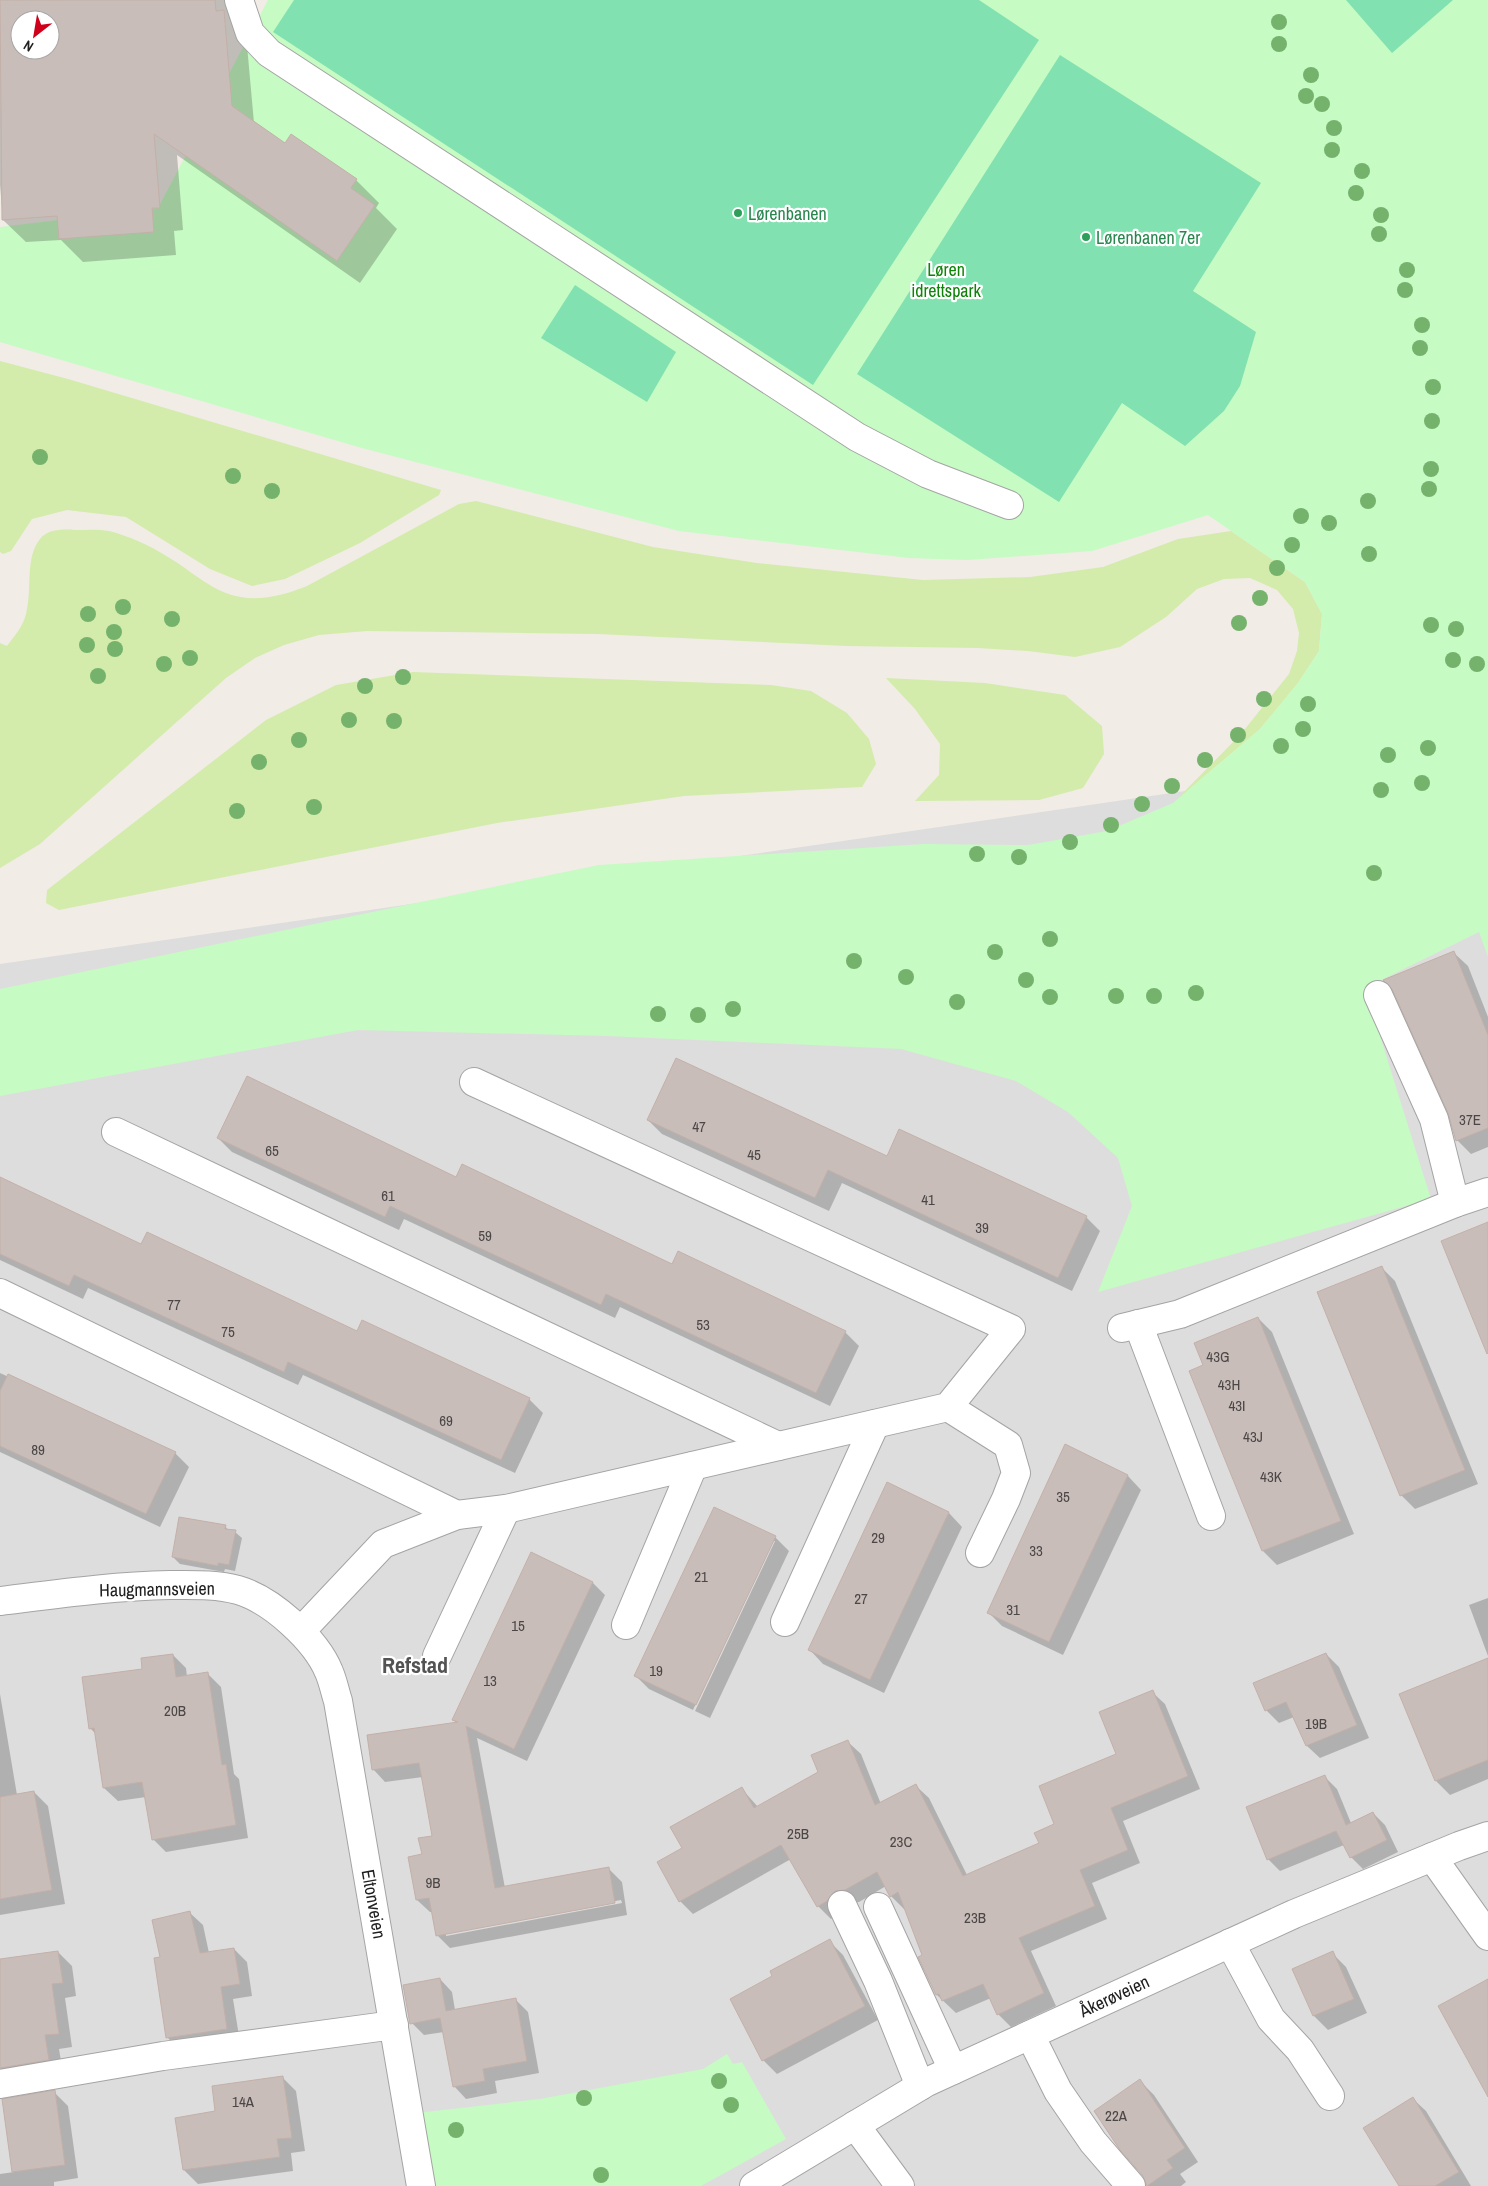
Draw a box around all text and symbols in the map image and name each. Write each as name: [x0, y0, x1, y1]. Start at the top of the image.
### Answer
north arrow: [10, 10, 60, 60]
text: N: [20, 36, 36, 56]
place label: Lørenbanen: [748, 201, 827, 226]
marker: Lørenbanen: [732, 207, 744, 219]
place label: Lørenbanen 7er: [1096, 225, 1200, 250]
marker: Lørenbanen 7er: [1080, 231, 1092, 243]
park label: Løren idrettspark: [911, 257, 981, 303]
house number: 37E: [1459, 1109, 1481, 1130]
house number: 47: [692, 1116, 706, 1137]
house number: 65: [265, 1140, 279, 1161]
house number: 45: [747, 1144, 761, 1165]
house number: 61: [381, 1185, 395, 1206]
house number: 41: [921, 1189, 935, 1210]
house number: 39: [975, 1217, 989, 1238]
house number: 59: [478, 1225, 492, 1246]
house number: 77: [167, 1294, 181, 1315]
house number: 53: [696, 1314, 710, 1335]
house number: 75: [221, 1321, 235, 1342]
house number: 43G: [1206, 1346, 1230, 1367]
house number: 43H: [1218, 1374, 1240, 1395]
house number: 43I: [1228, 1395, 1246, 1416]
house number: 69: [439, 1410, 453, 1431]
house number: 43J: [1243, 1426, 1263, 1447]
house number: 89: [31, 1439, 45, 1460]
house number: 43K: [1260, 1466, 1283, 1487]
house number: 35: [1056, 1486, 1070, 1507]
house number: 29: [871, 1527, 885, 1548]
house number: 33: [1029, 1540, 1043, 1561]
house number: 21: [694, 1566, 708, 1587]
street label: Haugmannsveien: [99, 1575, 215, 1603]
house number: 27: [854, 1588, 868, 1609]
house number: 31: [1006, 1599, 1020, 1620]
house number: 15: [511, 1615, 525, 1636]
district label: Refstad: [382, 1650, 448, 1680]
house number: 19: [649, 1660, 663, 1681]
house number: 13: [483, 1670, 497, 1691]
house number: 20B: [164, 1700, 186, 1721]
house number: 19B: [1305, 1713, 1327, 1734]
house number: 25B: [787, 1823, 809, 1844]
house number: 23C: [890, 1831, 912, 1852]
street label: Eltonveien: [356, 1867, 392, 1941]
house number: 9B: [425, 1872, 441, 1893]
house number: 23B: [964, 1907, 986, 1928]
street label: Åkerøveien: [1074, 1969, 1153, 2024]
house number: 14A: [232, 2091, 255, 2112]
house number: 22A: [1105, 2105, 1128, 2126]

